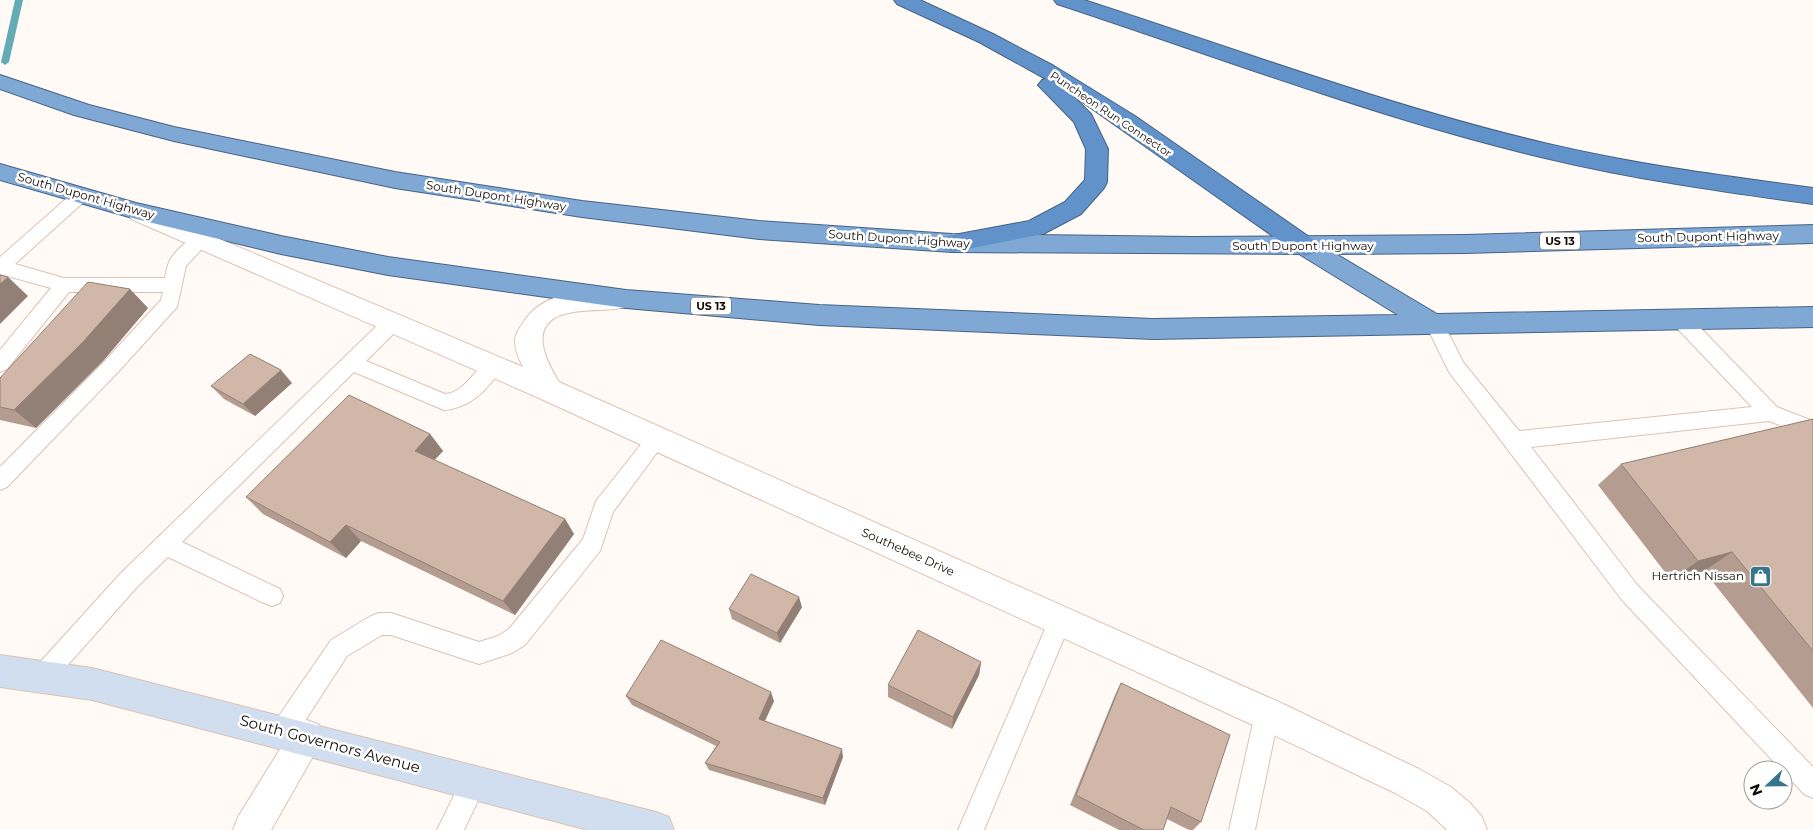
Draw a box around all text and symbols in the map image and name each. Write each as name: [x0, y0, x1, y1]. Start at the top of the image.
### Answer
street label: Puncheon Run Connector: [1048, 68, 1174, 160]
street label: South Dupont Highway: [16, 169, 157, 222]
street label: South Dupont Highway: [425, 177, 568, 214]
street label: South Dupont Highway: [828, 226, 971, 251]
street label: South Dupont Highway: [1637, 228, 1779, 245]
road number: US 13: [1540, 232, 1580, 250]
street label: South Dupont Highway: [1232, 238, 1374, 253]
road number: US 13: [691, 298, 731, 314]
street label: Southebee Drive: [859, 524, 957, 579]
shop icon: Hertrich Nissan: [1748, 564, 1772, 588]
place label: Hertrich Nissan: [1651, 568, 1744, 583]
street label: South Governors Avenue: [238, 710, 422, 777]
north arrow: [1743, 760, 1793, 810]
text: N: [1745, 781, 1766, 798]

